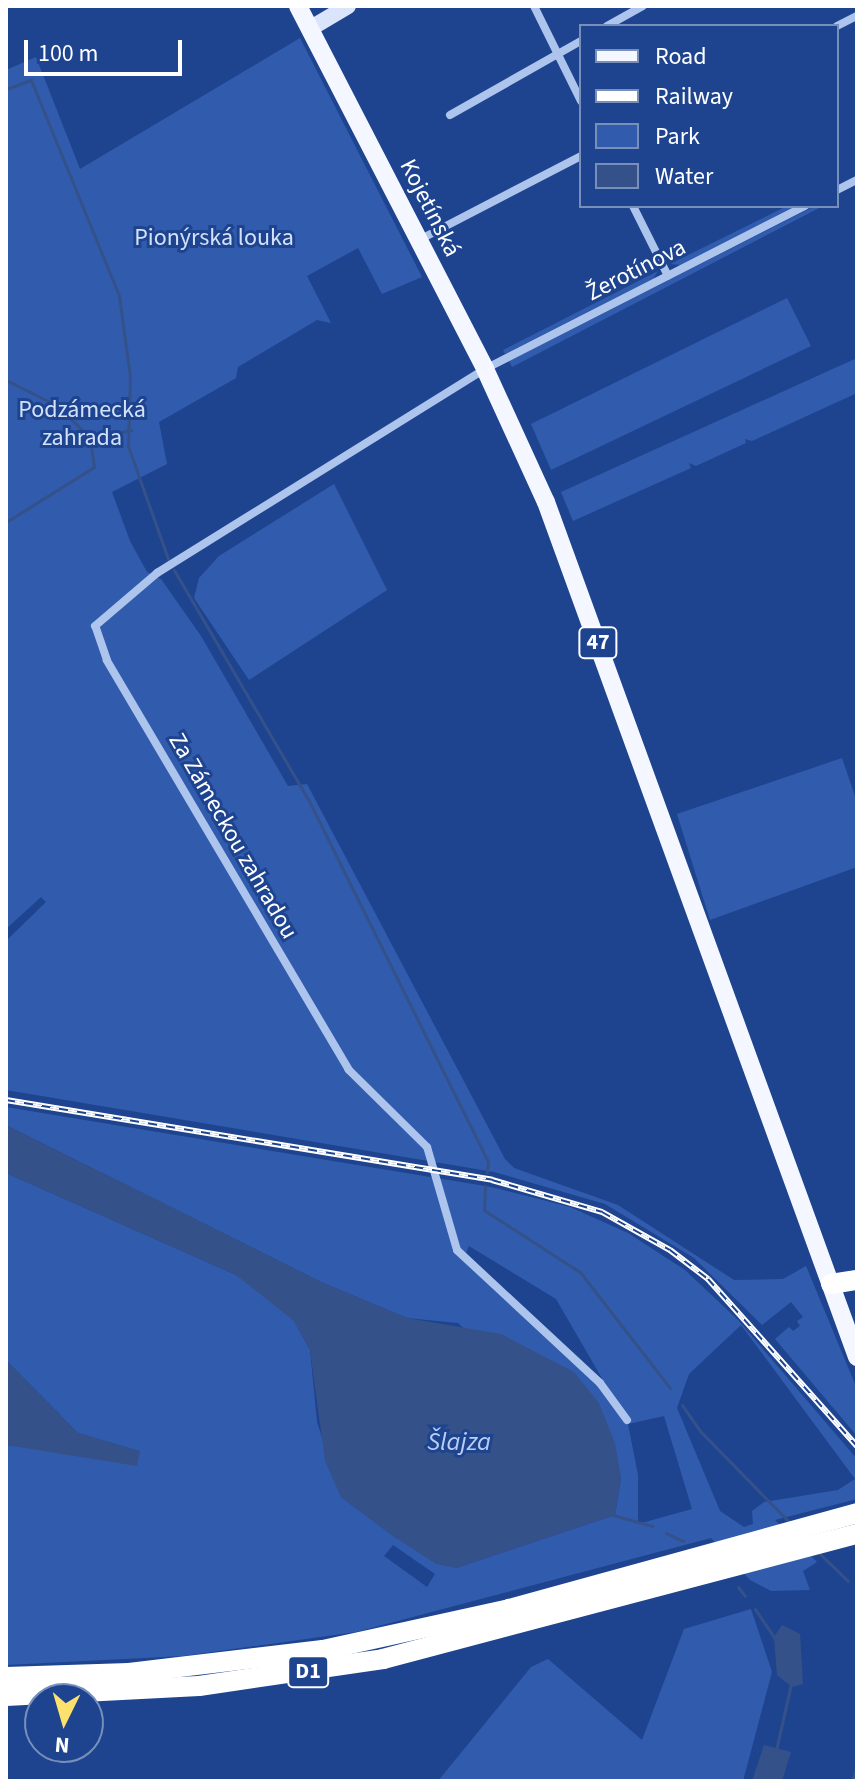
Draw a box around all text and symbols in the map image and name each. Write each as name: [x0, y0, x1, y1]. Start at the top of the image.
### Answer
scale bar: [28, 24, 186, 74]
legend: [579, 24, 839, 208]
text: 100 m: [38, 36, 98, 71]
text: Road: [655, 39, 707, 74]
text: Railway: [655, 79, 733, 114]
text: Park: [655, 119, 700, 154]
street label: Kojetínská: [393, 155, 467, 261]
text: Water: [655, 159, 713, 194]
park label: Pionýrská louka: [134, 224, 294, 252]
street label: Žerotínova: [581, 233, 691, 307]
park label: Podzámecká zahrada: [18, 396, 146, 452]
road number: 47: [578, 625, 618, 661]
street label: Za Zámeckou zahradou: [162, 728, 304, 944]
water label: Šlajza: [427, 1426, 491, 1458]
road number: D1: [286, 1654, 330, 1690]
north arrow: [24, 1683, 104, 1763]
text: N: [53, 1728, 71, 1761]

